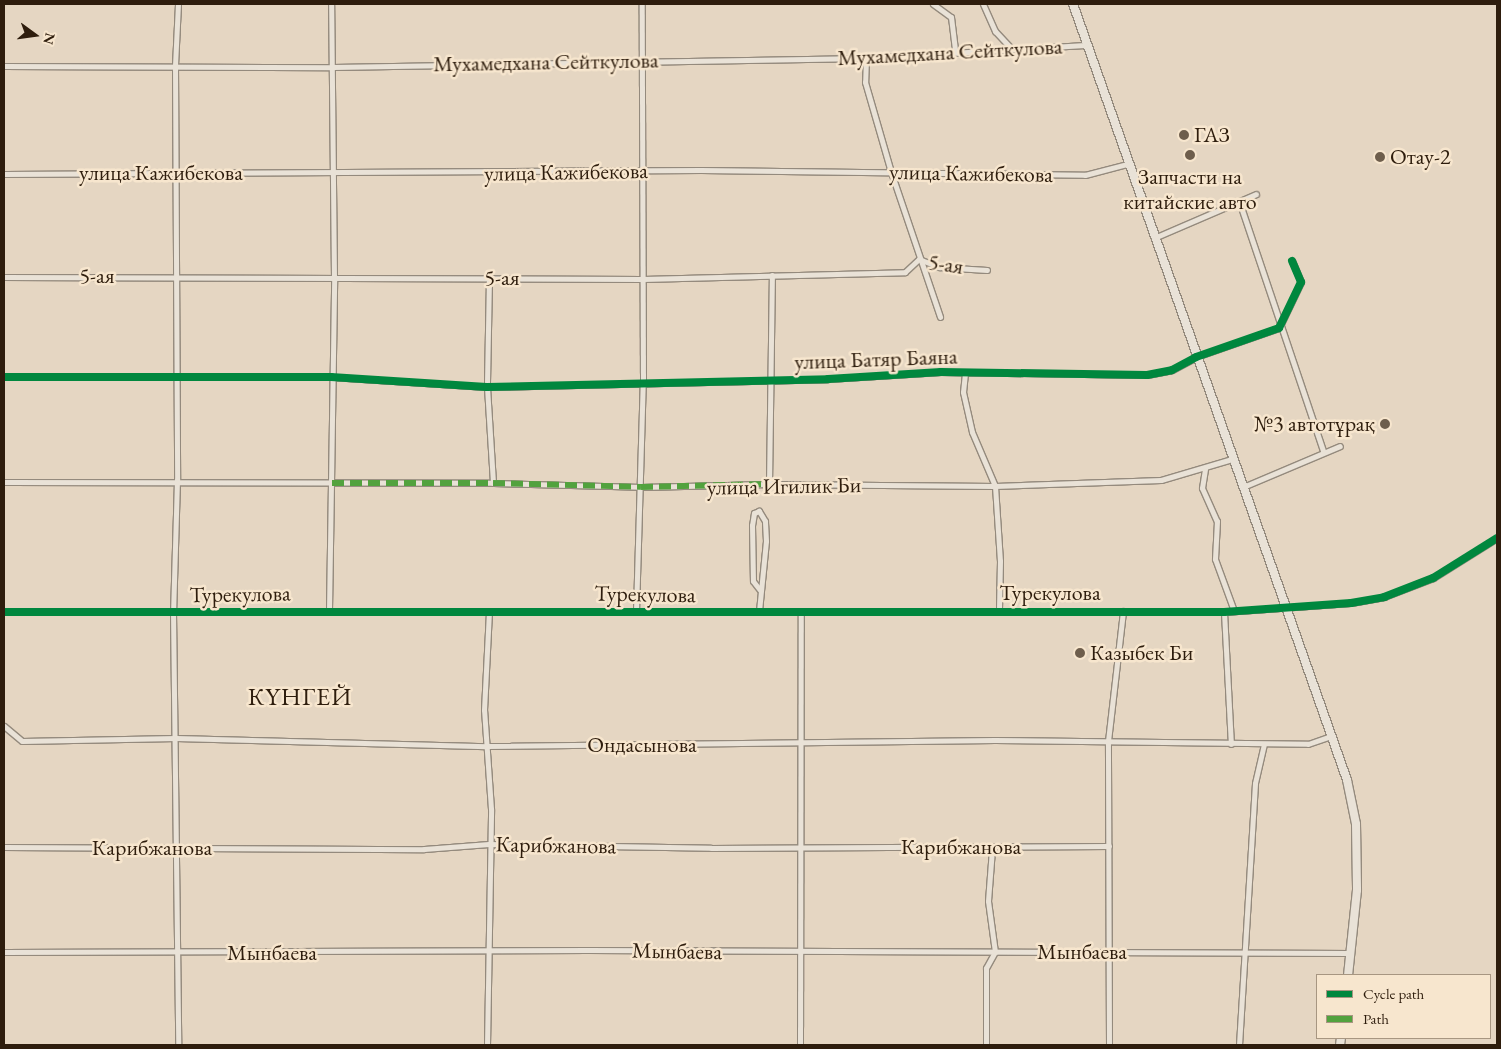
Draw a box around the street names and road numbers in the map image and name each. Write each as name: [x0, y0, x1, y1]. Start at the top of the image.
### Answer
street label: Мухамедхана Сейткулова: [837, 33, 1063, 71]
street label: Мухамедхана Сейткулова: [433, 47, 659, 77]
street label: улица Кажибекова: [484, 157, 648, 187]
street label: улица Кажибекова: [889, 158, 1053, 188]
street label: улица Кажибекова: [79, 160, 243, 186]
street label: 5-ая: [927, 248, 965, 280]
street label: 5-ая: [79, 263, 115, 289]
street label: 5-ая: [484, 265, 520, 291]
street label: улица Батяр Баяна: [794, 343, 958, 375]
street label: улица Игилик Би: [707, 471, 861, 501]
street label: Турекулова: [189, 580, 291, 608]
street label: Турекулова: [594, 580, 696, 608]
street label: Турекулова: [999, 580, 1101, 606]
street label: Ондасынова: [587, 732, 697, 758]
street label: Карибжанова: [496, 831, 616, 859]
street label: Карибжанова: [901, 834, 1021, 860]
street label: Карибжанова: [92, 835, 212, 861]
street label: Мынбаева: [632, 937, 722, 965]
street label: Мынбаева: [1037, 939, 1127, 965]
street label: Мынбаева: [227, 940, 317, 966]

